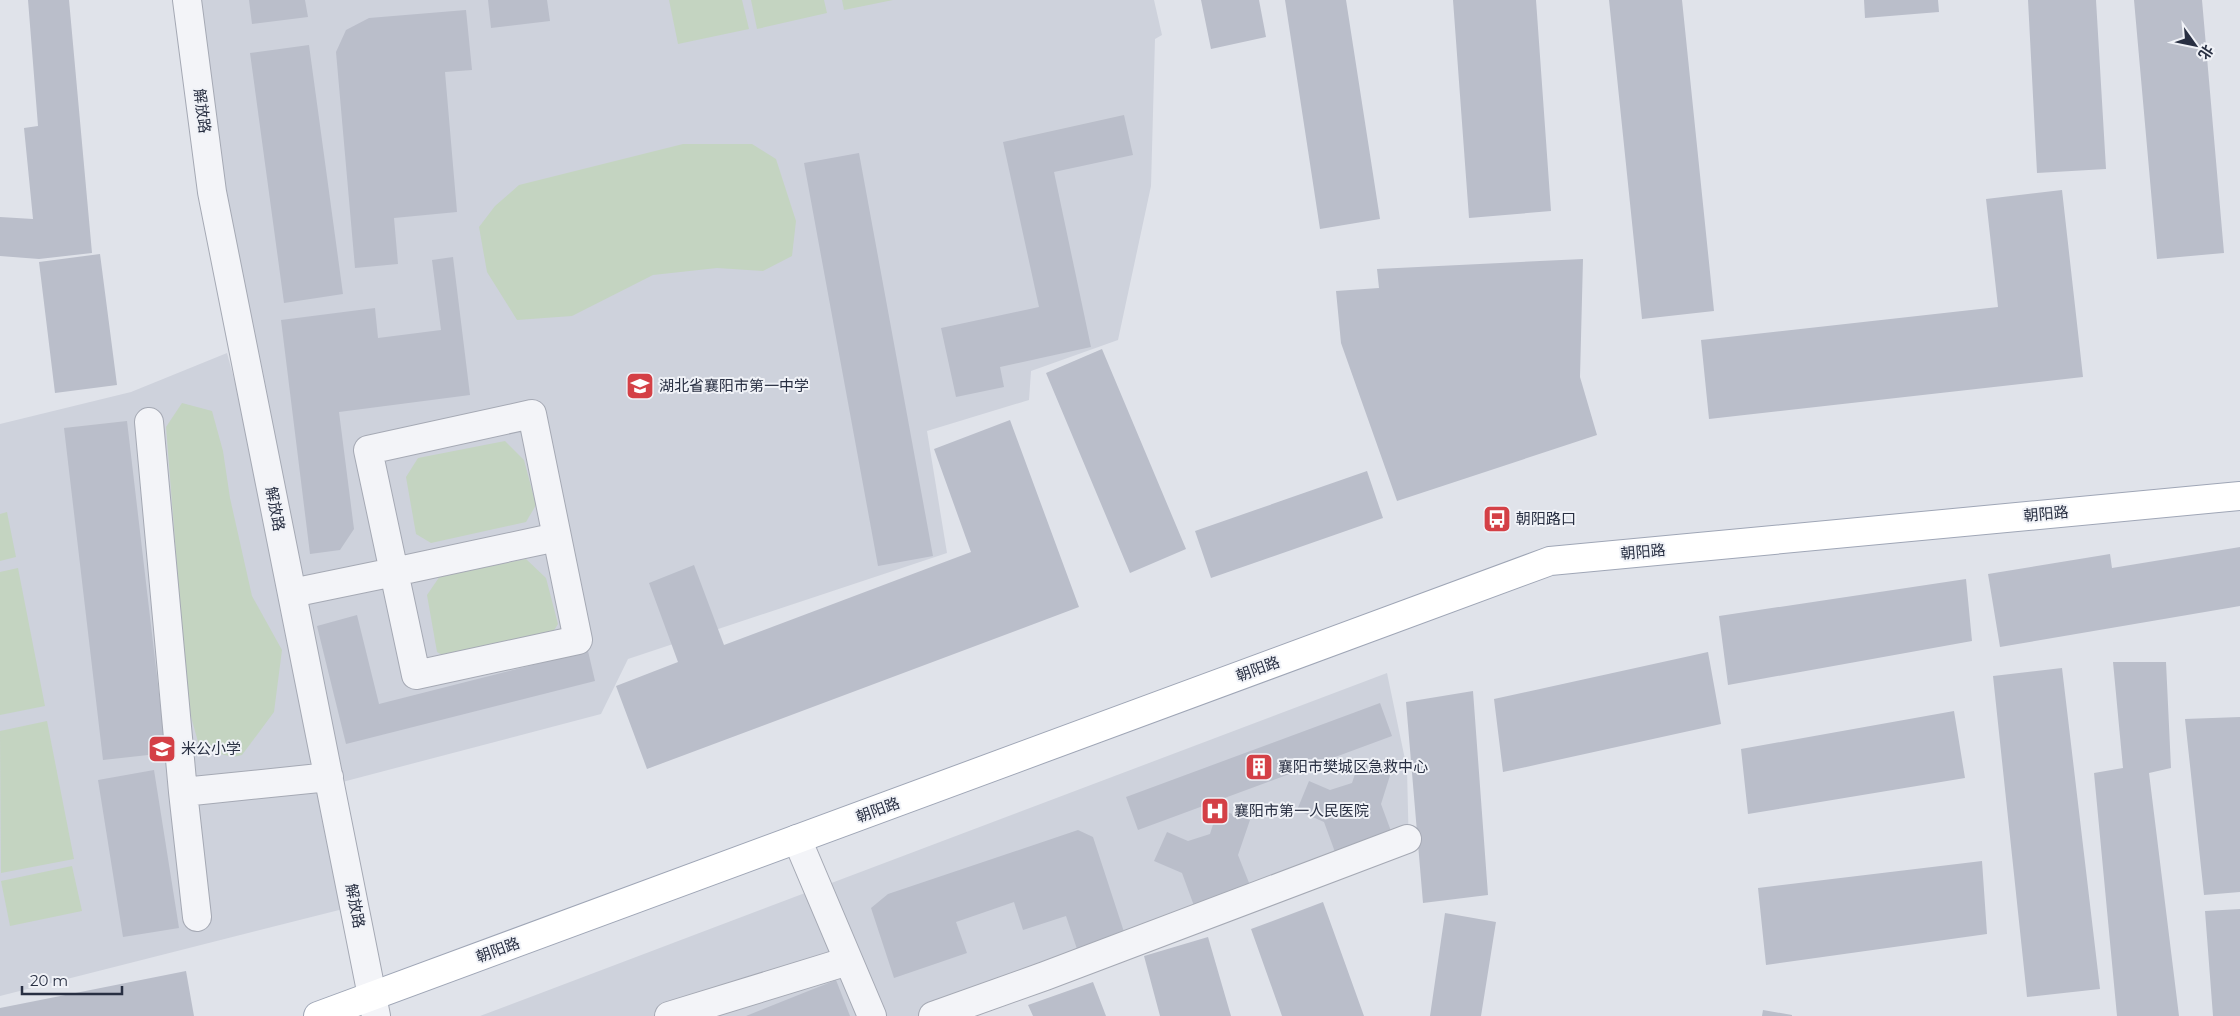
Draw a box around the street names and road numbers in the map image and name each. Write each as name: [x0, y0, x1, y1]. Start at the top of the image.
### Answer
street label: 解放路: [190, 87, 215, 134]
street label: 解放路: [262, 485, 289, 533]
street label: 朝阳路: [2023, 502, 2069, 525]
street label: 朝阳路: [1620, 540, 1666, 563]
street label: 朝阳路: [1233, 652, 1282, 685]
street label: 朝阳路: [853, 793, 902, 826]
street label: 解放路: [342, 882, 369, 930]
street label: 朝阳路: [473, 933, 522, 966]

